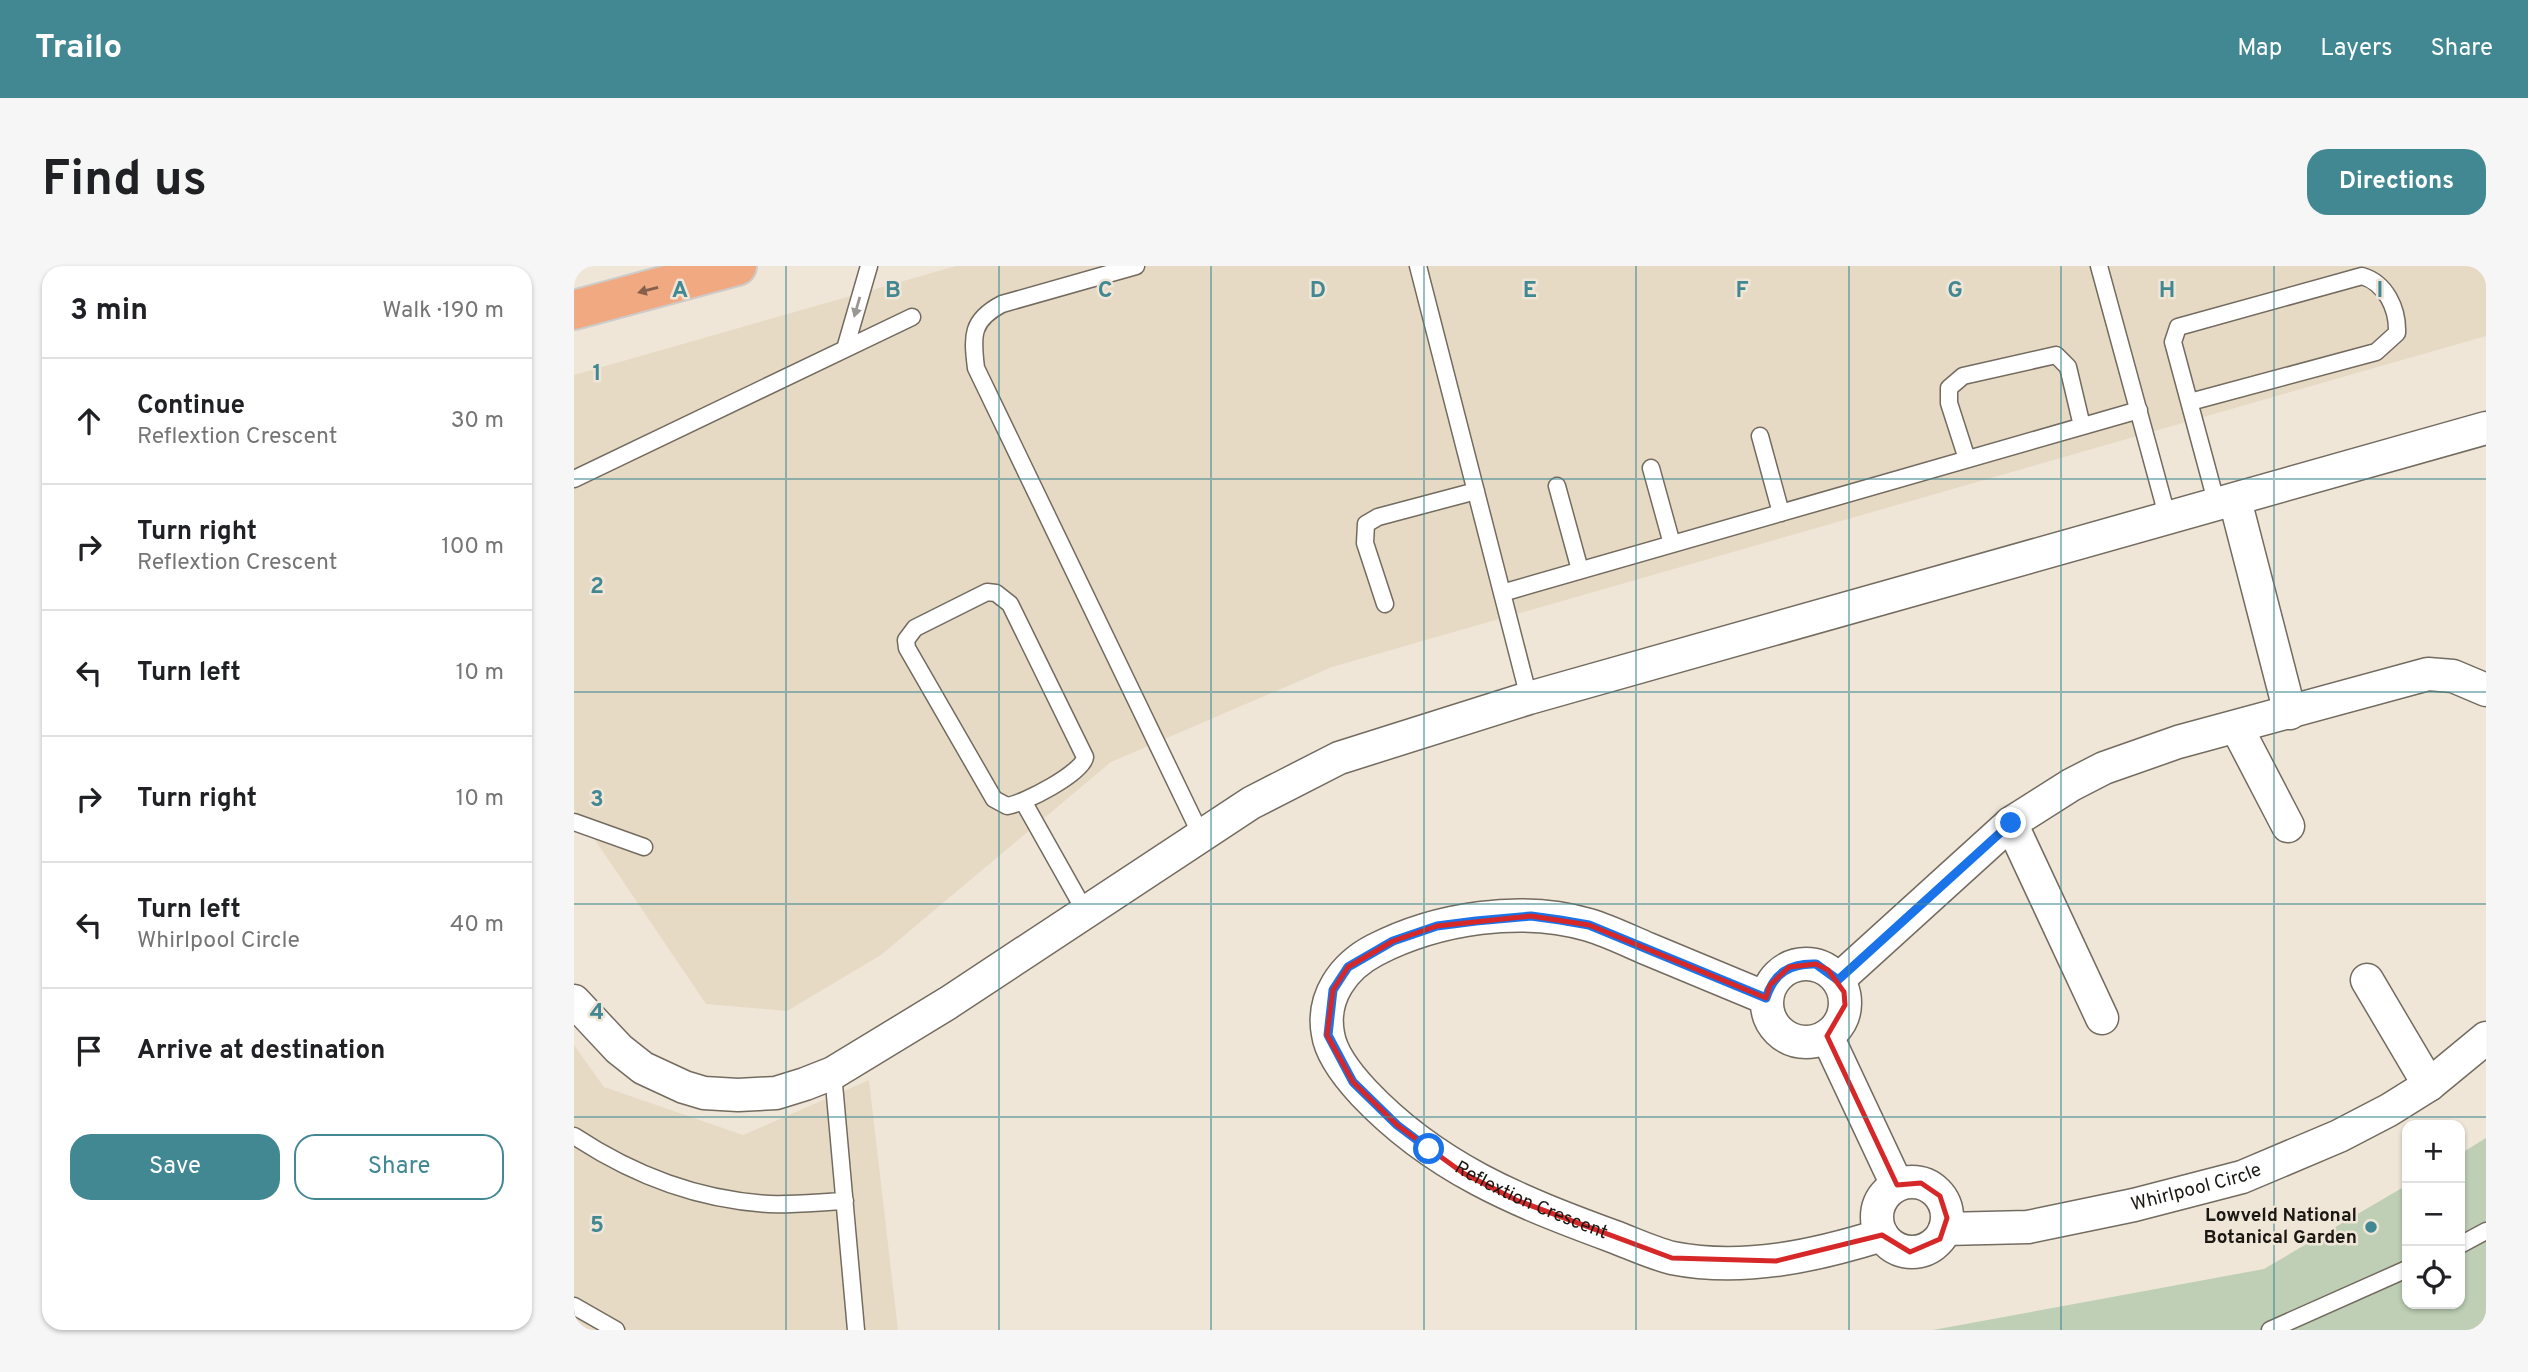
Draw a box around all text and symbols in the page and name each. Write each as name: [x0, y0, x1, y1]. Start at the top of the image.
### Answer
text: Trailo: [35, 28, 122, 70]
text: Map: [2237, 34, 2282, 64]
text: Layers: [2320, 34, 2392, 64]
text: Share: [2430, 34, 2493, 64]
button: Directions: [2307, 149, 2486, 215]
text: Find us: [42, 151, 207, 213]
text: A: [672, 277, 688, 306]
text: B: [885, 277, 901, 306]
text: C: [1098, 277, 1112, 306]
text: D: [1310, 277, 1326, 306]
text: E: [1523, 277, 1537, 306]
text: F: [1735, 277, 1749, 306]
text: G: [1947, 277, 1963, 306]
text: H: [2159, 277, 2175, 306]
text: I: [2377, 277, 2383, 306]
one-way arrow: [637, 286, 658, 296]
text: 3 min: [70, 293, 148, 330]
text: Walk · 190 m: [382, 297, 504, 326]
one-way arrow: [851, 297, 861, 318]
text: 1: [592, 360, 602, 389]
text: Continue: [137, 390, 245, 423]
icon: ahead: [70, 402, 108, 440]
text: 30 m: [451, 407, 504, 436]
text: Reflextion Crescent: [137, 423, 337, 452]
text: Turn right: [137, 516, 257, 549]
icon: right: [70, 528, 108, 566]
text: 100 m: [441, 533, 504, 562]
text: Reflextion Crescent: [137, 549, 337, 578]
text: 2: [590, 573, 604, 602]
icon: left: [70, 654, 108, 692]
text: Turn left: [137, 657, 241, 690]
text: 10 m: [456, 659, 504, 688]
icon: right: [70, 780, 108, 818]
text: Turn right: [137, 783, 257, 816]
text: 10 m: [456, 785, 504, 814]
text: 3: [590, 786, 604, 815]
route end: [1995, 807, 2026, 838]
text: Turn left: [137, 894, 241, 927]
icon: left: [70, 906, 108, 944]
text: 40 m: [450, 911, 504, 940]
text: Whirlpool Circle: [137, 927, 300, 956]
text: 4: [590, 999, 604, 1028]
icon: arrive: [70, 1032, 108, 1070]
text: Arrive at destination: [137, 1035, 385, 1068]
map controls: [2402, 1120, 2465, 1309]
button: +: [2402, 1120, 2465, 1183]
route start: [1413, 1133, 1444, 1164]
button: Save: [70, 1134, 280, 1200]
button: Share: [294, 1134, 504, 1200]
street label: Reflextion Crescent: [1450, 1156, 1611, 1245]
street label: Whirlpool Circle: [2128, 1158, 2265, 1217]
button: −: [2402, 1183, 2465, 1246]
place label: Lowveld National Botanical Garden: [2204, 1204, 2357, 1250]
text: 5: [590, 1212, 604, 1241]
marker: Lowveld National Botanical Garden: [2363, 1219, 2379, 1235]
button: locate: [2402, 1246, 2465, 1309]

